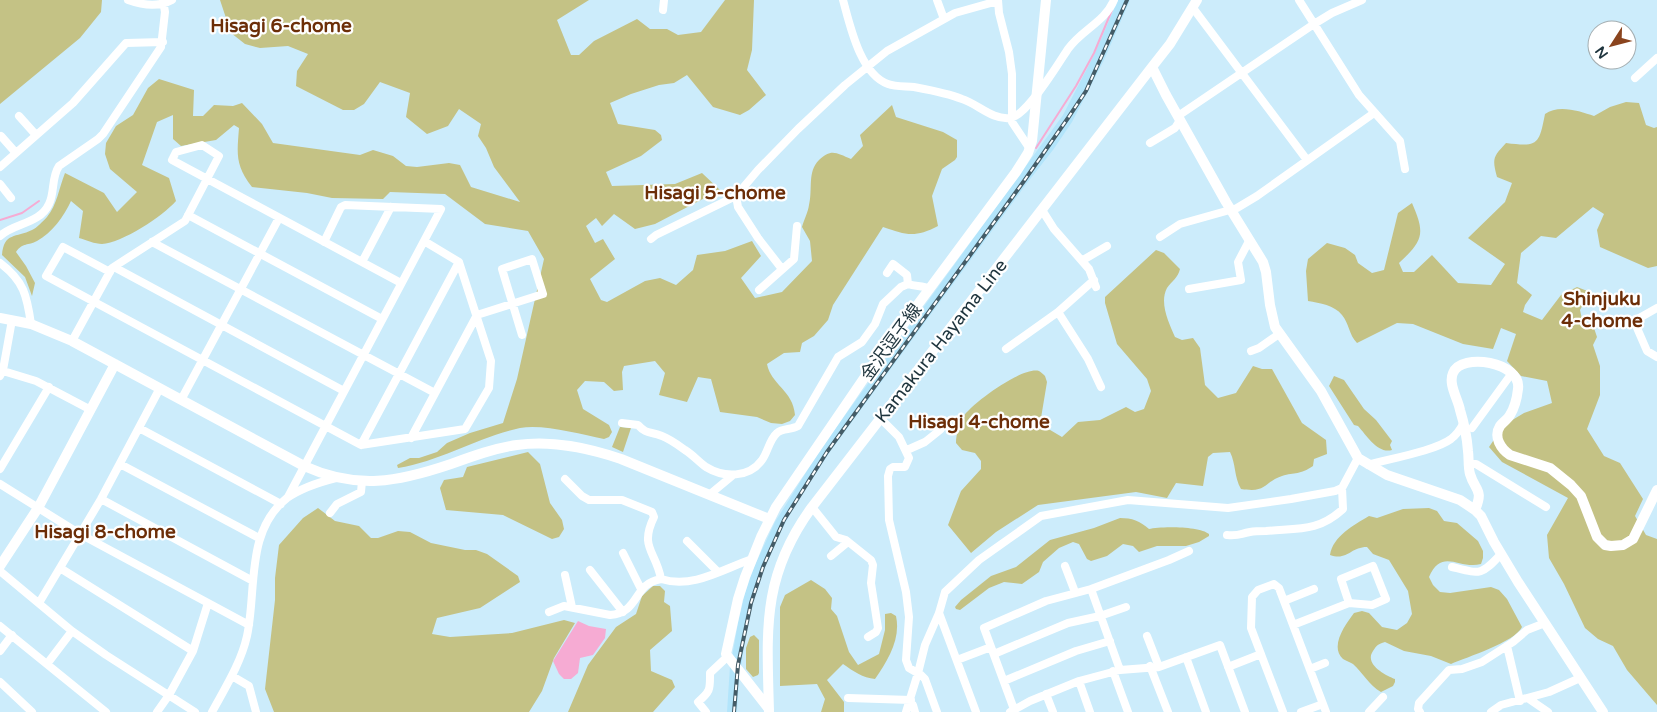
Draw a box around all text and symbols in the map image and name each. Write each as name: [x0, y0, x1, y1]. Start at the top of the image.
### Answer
district label: Hisagi 6-chome: [210, 15, 352, 38]
north arrow: [1587, 20, 1637, 70]
text: N: [1592, 43, 1612, 62]
district label: Hisagi 5-chome: [644, 182, 786, 205]
street label: Kamakura Hayama Line: [870, 255, 1012, 427]
district label: Shinjuku 4-chome: [1561, 288, 1643, 332]
street label: 金沢逗子線: [856, 299, 926, 385]
district label: Hisagi 4-chome: [908, 411, 1050, 434]
district label: Hisagi 8-chome: [34, 521, 176, 544]

